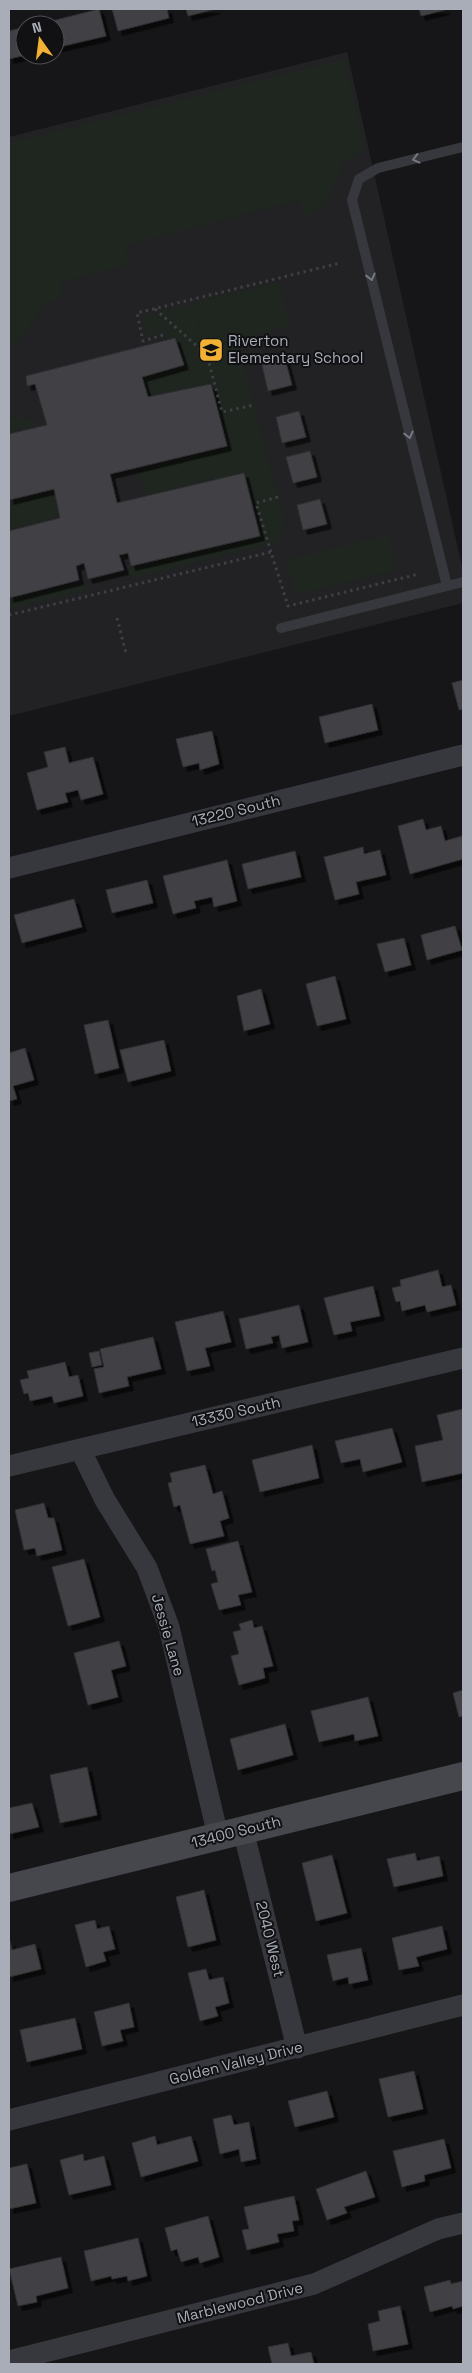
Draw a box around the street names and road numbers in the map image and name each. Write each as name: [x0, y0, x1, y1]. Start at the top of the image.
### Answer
street label: 13220 South: [190, 790, 282, 831]
street label: 13330 South: [190, 1392, 282, 1431]
street label: Jessie Lane: [148, 1592, 189, 1678]
street label: 13400 South: [189, 1811, 283, 1852]
street label: 2040 West: [252, 1899, 289, 1979]
street label: Golden Valley Drive: [167, 2037, 305, 2088]
street label: Marblewood Drive: [175, 2278, 305, 2327]

